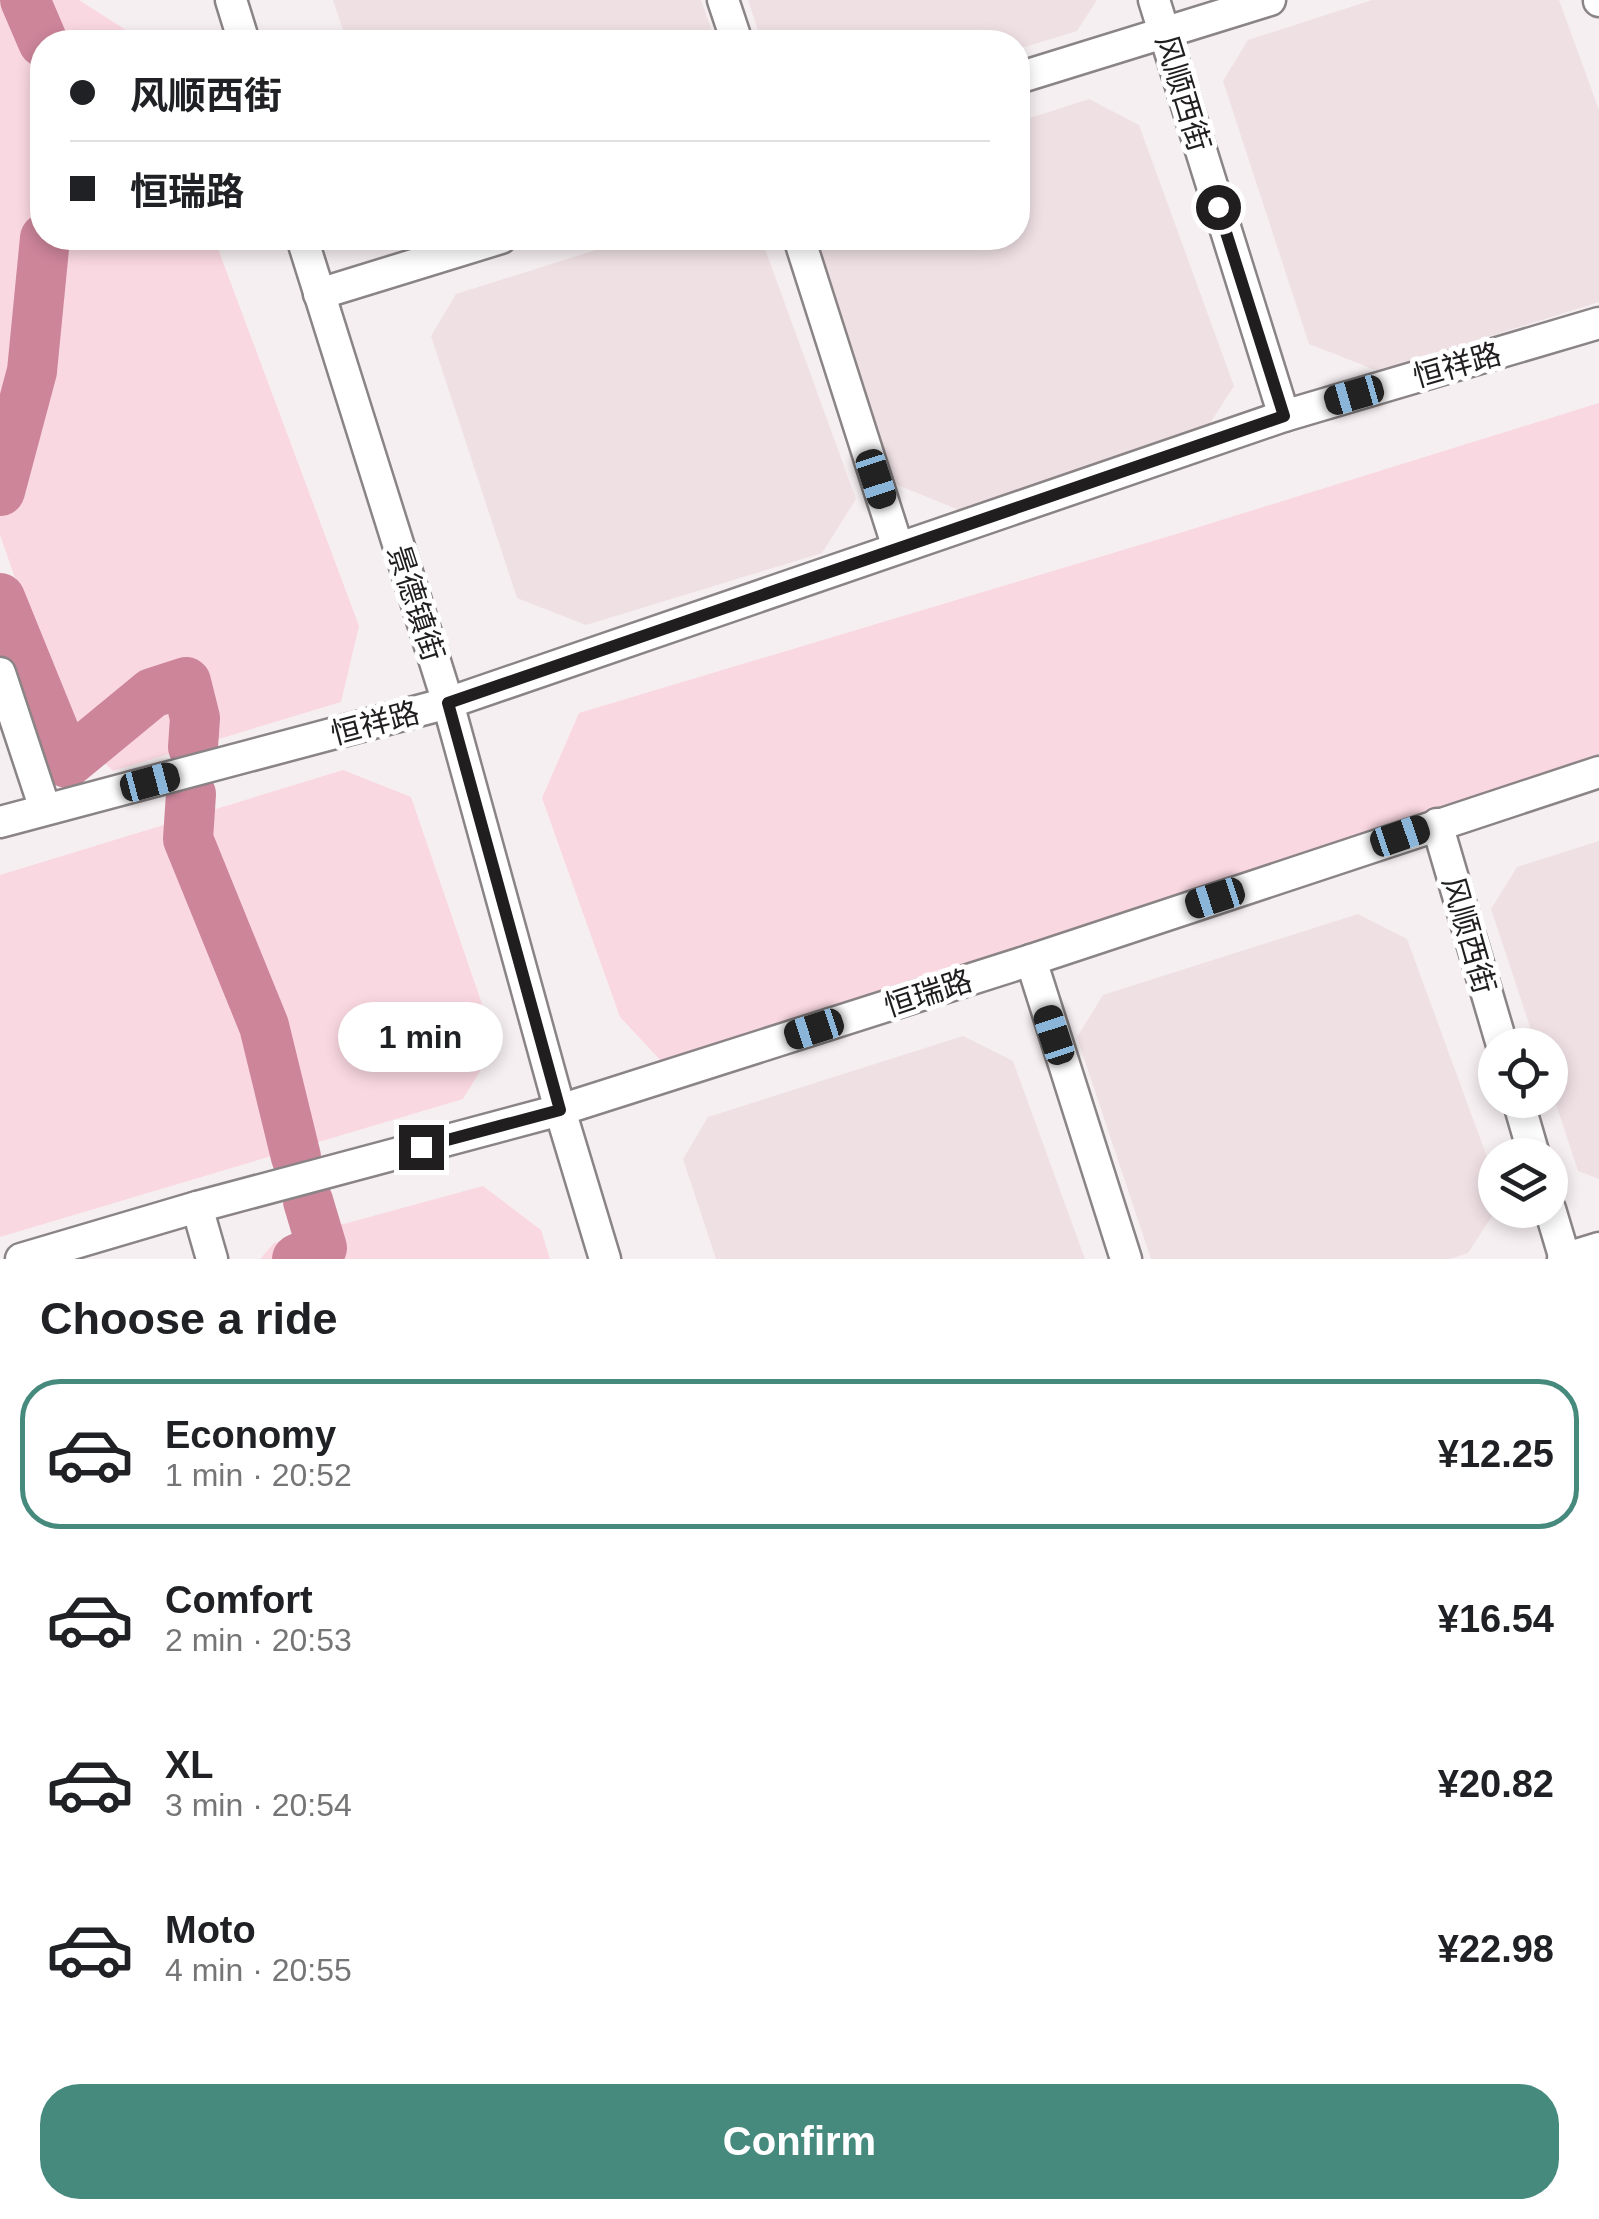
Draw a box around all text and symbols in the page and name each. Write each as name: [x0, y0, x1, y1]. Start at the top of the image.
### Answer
street label: 风顺西街: [1150, 31, 1216, 155]
text: 风顺西街: [130, 75, 282, 117]
text: 恒瑞路: [130, 171, 244, 213]
route start: [1196, 185, 1241, 230]
street label: 恒祥路: [1409, 337, 1505, 393]
car: [1321, 372, 1387, 418]
car: [852, 446, 900, 512]
street label: 景德镇街: [382, 541, 450, 665]
street label: 恒祥路: [327, 695, 423, 751]
car: [117, 760, 183, 804]
car: [1367, 812, 1433, 860]
street label: 风顺西街: [1437, 873, 1501, 997]
car: [1182, 874, 1248, 922]
street label: 恒瑞路: [880, 963, 976, 1023]
callout: 1 min: [338, 1002, 504, 1072]
car: [1030, 1002, 1078, 1068]
car: [781, 1005, 847, 1053]
text: 1 min: [379, 1019, 462, 1055]
map controls: [1478, 1028, 1568, 1228]
button: locate: [1478, 1028, 1568, 1118]
route end: [399, 1125, 444, 1170]
button: layers: [1478, 1138, 1568, 1228]
text: Choose a ride: [40, 1293, 338, 1344]
icon: car: [45, 1409, 135, 1499]
text: Economy: [165, 1414, 336, 1456]
text: ¥12.25: [1438, 1433, 1554, 1475]
text: 1 min · 20:52: [165, 1457, 352, 1493]
icon: car: [45, 1574, 135, 1664]
text: Comfort: [165, 1579, 313, 1621]
text: ¥16.54: [1438, 1598, 1554, 1640]
text: 2 min · 20:53: [165, 1622, 352, 1658]
icon: car: [45, 1739, 135, 1829]
text: XL: [165, 1744, 214, 1786]
text: ¥20.82: [1438, 1763, 1554, 1805]
text: 3 min · 20:54: [165, 1787, 352, 1823]
icon: car: [45, 1904, 135, 1994]
text: Moto: [165, 1909, 256, 1951]
text: ¥22.98: [1438, 1928, 1554, 1970]
text: 4 min · 20:55: [165, 1952, 352, 1988]
button: Confirm: [40, 2084, 1559, 2199]

